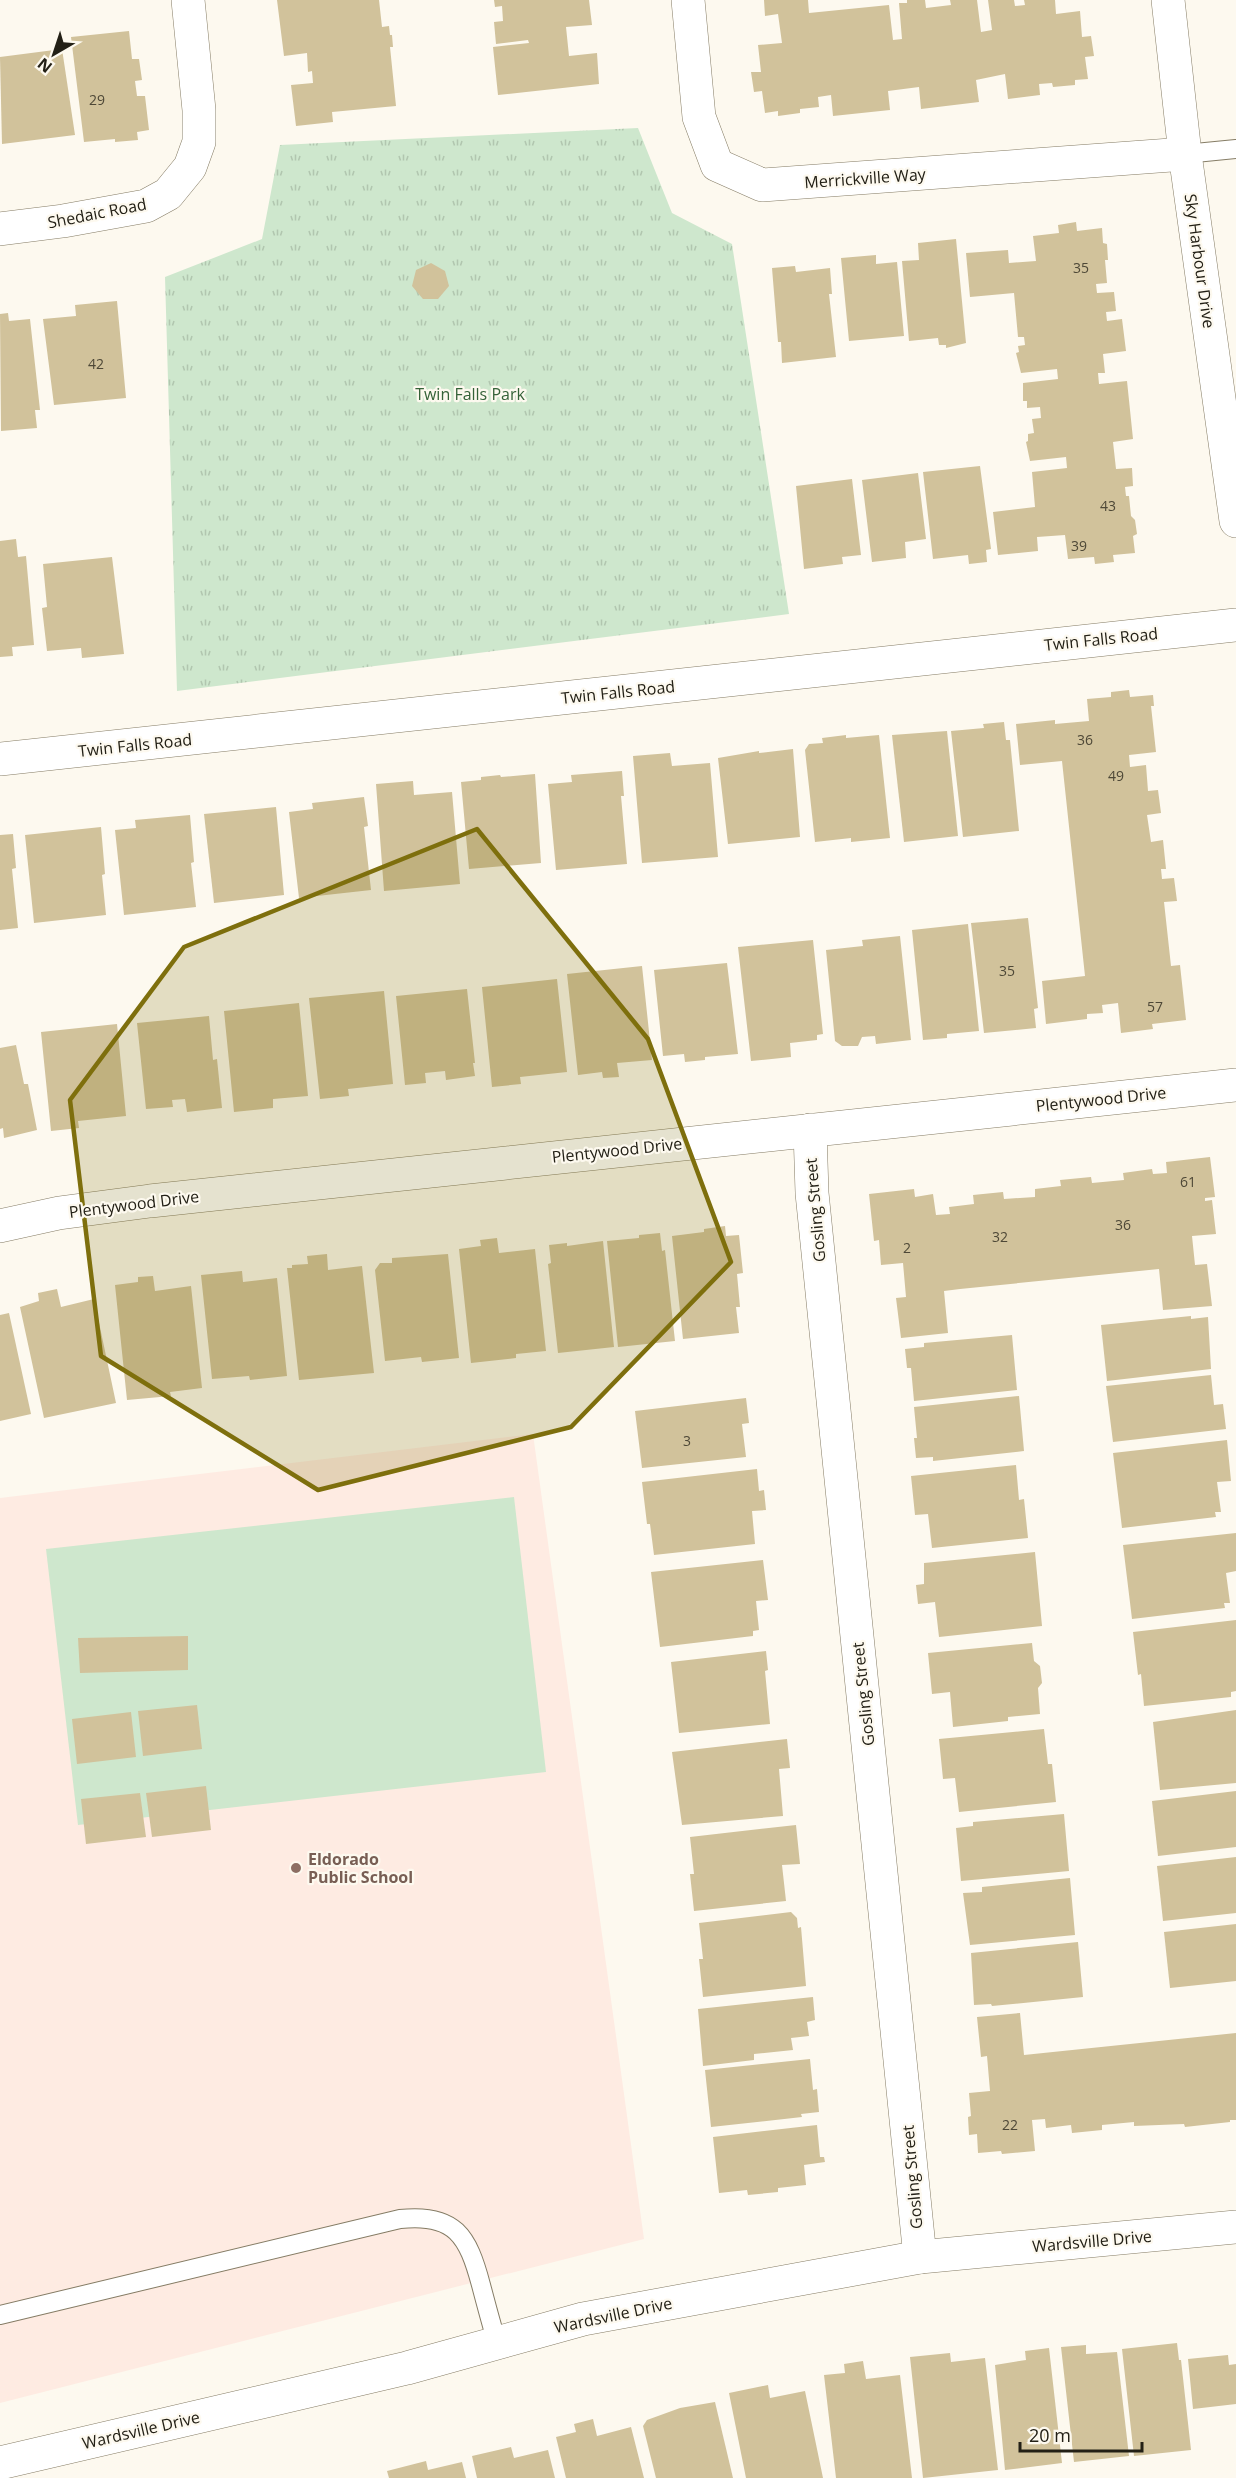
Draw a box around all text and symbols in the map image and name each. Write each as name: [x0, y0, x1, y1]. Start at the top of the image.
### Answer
north arrow: [24, 24, 84, 84]
text: N: [33, 53, 57, 78]
house number: 29: [89, 90, 105, 109]
street label: Merrickville Way: [804, 163, 927, 193]
street label: Sky Harbour Drive: [1180, 192, 1220, 330]
street label: Shedaic Road: [46, 193, 148, 233]
house number: 35: [1073, 258, 1089, 277]
house number: 42: [88, 354, 104, 373]
park label: Twin Falls Park: [415, 383, 525, 405]
house number: 43: [1100, 496, 1116, 515]
house number: 39: [1071, 536, 1087, 555]
street label: Twin Falls Road: [1043, 622, 1159, 656]
street label: Twin Falls Road: [560, 675, 676, 709]
street label: Twin Falls Road: [77, 728, 193, 762]
house number: 36: [1077, 730, 1093, 749]
house number: 49: [1108, 766, 1124, 785]
house number: 35: [999, 961, 1015, 980]
house number: 57: [1147, 997, 1163, 1016]
street label: Plentywood Drive: [1035, 1081, 1167, 1117]
street label: Plentywood Drive: [551, 1132, 683, 1168]
street label: Gosling Street: [799, 1157, 831, 1263]
house number: 61: [1180, 1172, 1196, 1191]
street label: Plentywood Drive: [68, 1185, 200, 1223]
house number: 36: [1115, 1215, 1131, 1234]
house number: 32: [992, 1227, 1008, 1246]
house number: 2: [903, 1238, 911, 1257]
house number: 3: [683, 1431, 691, 1450]
street label: Gosling Street: [847, 1641, 879, 1747]
place label: Eldorado Public School: [308, 1848, 413, 1888]
marker: Eldorado Public School: [289, 1861, 303, 1875]
house number: 22: [1002, 2115, 1018, 2134]
street label: Gosling Street: [896, 2124, 928, 2230]
street label: Wardsville Drive: [1031, 2225, 1153, 2257]
street label: Wardsville Drive: [552, 2292, 674, 2338]
street label: Wardsville Drive: [80, 2406, 202, 2454]
scale bar: [1020, 2415, 1142, 2453]
text: 20 m: [1029, 2423, 1071, 2447]

